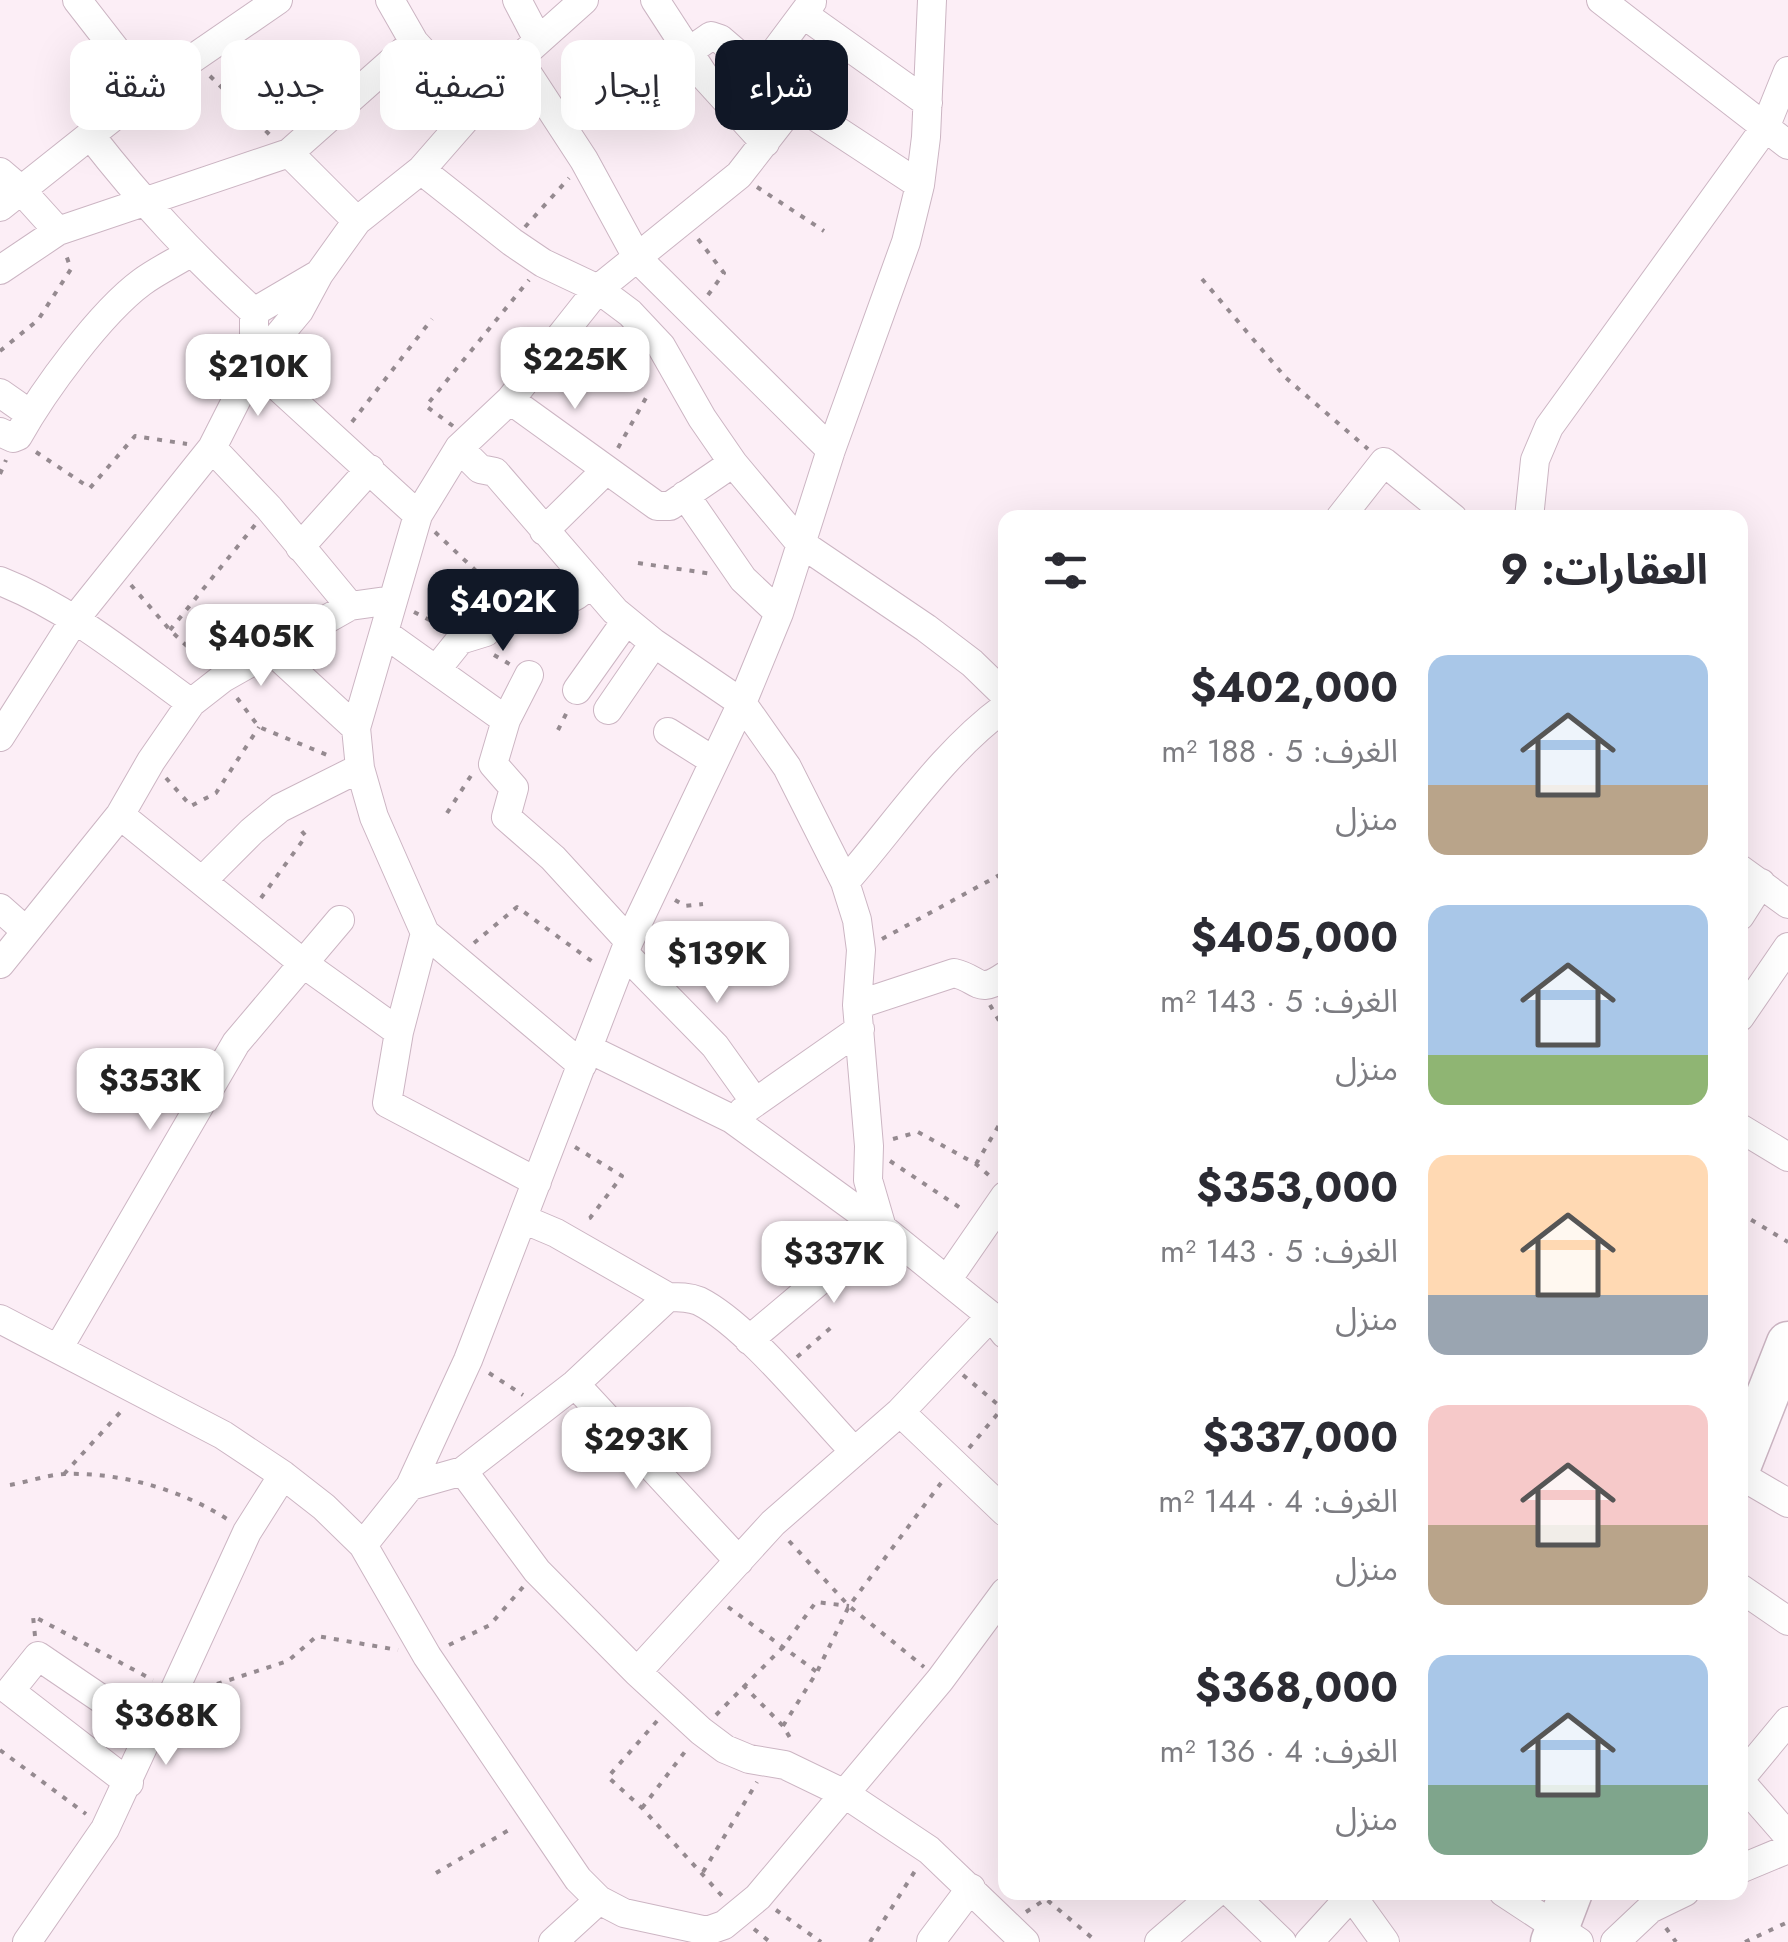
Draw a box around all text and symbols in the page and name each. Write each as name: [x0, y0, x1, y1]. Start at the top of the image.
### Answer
chip: شقة: [70, 40, 201, 130]
chip: جديد: [221, 40, 360, 130]
chip: تصفية: [380, 40, 541, 130]
chip: إيجار: [561, 40, 695, 130]
chip: شراء: [715, 40, 848, 130]
pin: $225K: [505, 327, 645, 412]
pin: $210K: [188, 334, 328, 419]
text: $225K: [523, 336, 627, 382]
text: $210K: [208, 343, 308, 389]
text: العقارات: 9: [1500, 539, 1708, 600]
icon: filters: [1038, 543, 1093, 598]
pin: $402K: [433, 569, 573, 654]
text: $402K: [450, 578, 556, 624]
pin: $405K: [191, 604, 331, 689]
text: $405K: [208, 613, 314, 659]
text: $402,000: [1190, 657, 1398, 718]
icon: home: [1508, 695, 1628, 815]
text: الغرف: 5 · 188 m²: [1161, 728, 1398, 774]
text: منزل: [1335, 796, 1398, 842]
text: $405,000: [1191, 907, 1398, 968]
pin: $139K: [647, 921, 787, 1006]
text: $139K: [667, 930, 767, 976]
icon: home: [1508, 945, 1628, 1065]
text: الغرف: 5 · 143 m²: [1160, 978, 1398, 1024]
text: منزل: [1335, 1046, 1398, 1092]
pin: $353K: [80, 1048, 220, 1133]
text: $353K: [99, 1057, 201, 1103]
text: $353,000: [1196, 1157, 1398, 1218]
icon: home: [1508, 1195, 1628, 1315]
pin: $337K: [764, 1221, 904, 1306]
text: الغرف: 5 · 143 m²: [1160, 1228, 1398, 1274]
text: $337K: [784, 1230, 884, 1276]
text: منزل: [1335, 1296, 1398, 1342]
pin: $293K: [566, 1407, 706, 1492]
text: $337,000: [1202, 1407, 1398, 1468]
text: $293K: [584, 1416, 688, 1462]
icon: home: [1508, 1445, 1628, 1565]
text: الغرف: 4 · 144 m²: [1158, 1478, 1398, 1524]
text: منزل: [1335, 1546, 1398, 1592]
text: $368,000: [1195, 1657, 1398, 1718]
pin: $368K: [96, 1683, 236, 1768]
text: $368K: [114, 1692, 218, 1738]
icon: home: [1508, 1695, 1628, 1815]
text: الغرف: 4 · 136 m²: [1160, 1728, 1398, 1774]
text: منزل: [1335, 1796, 1398, 1842]

